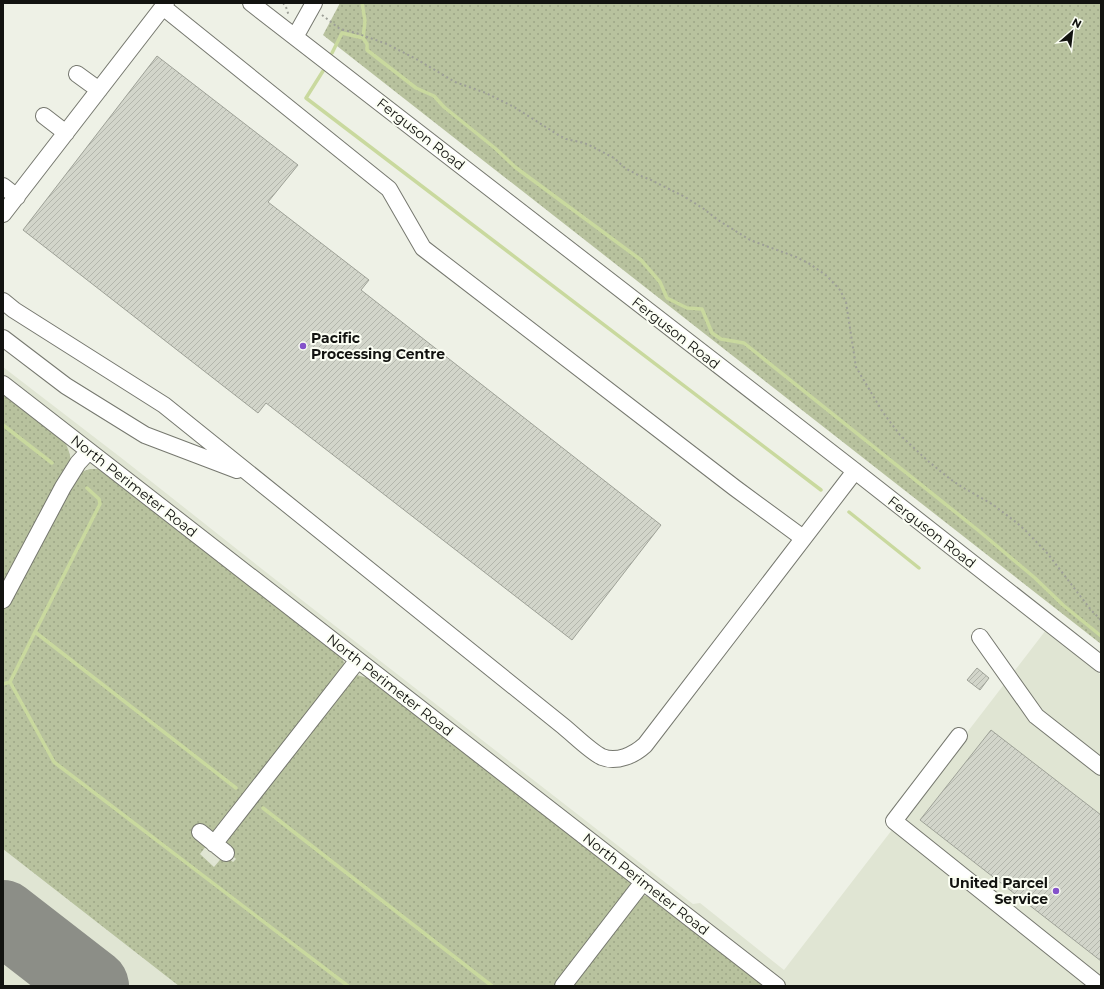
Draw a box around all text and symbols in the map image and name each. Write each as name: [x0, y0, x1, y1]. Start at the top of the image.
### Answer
north arrow: [1052, 12, 1092, 52]
text: N: [1069, 15, 1084, 31]
street label: Ferguson Road: [373, 94, 469, 174]
street label: Ferguson Road: [628, 293, 724, 373]
place label: Pacific Processing Centre: [311, 329, 445, 363]
marker: Pacific Processing Centre: [298, 341, 308, 351]
street label: North Perimeter Road: [67, 431, 201, 541]
street label: Ferguson Road: [884, 492, 980, 572]
street label: North Perimeter Road: [323, 630, 457, 740]
street label: North Perimeter Road: [579, 829, 713, 939]
place label: United Parcel Service: [949, 874, 1048, 908]
marker: United Parcel Service: [1051, 886, 1061, 896]

